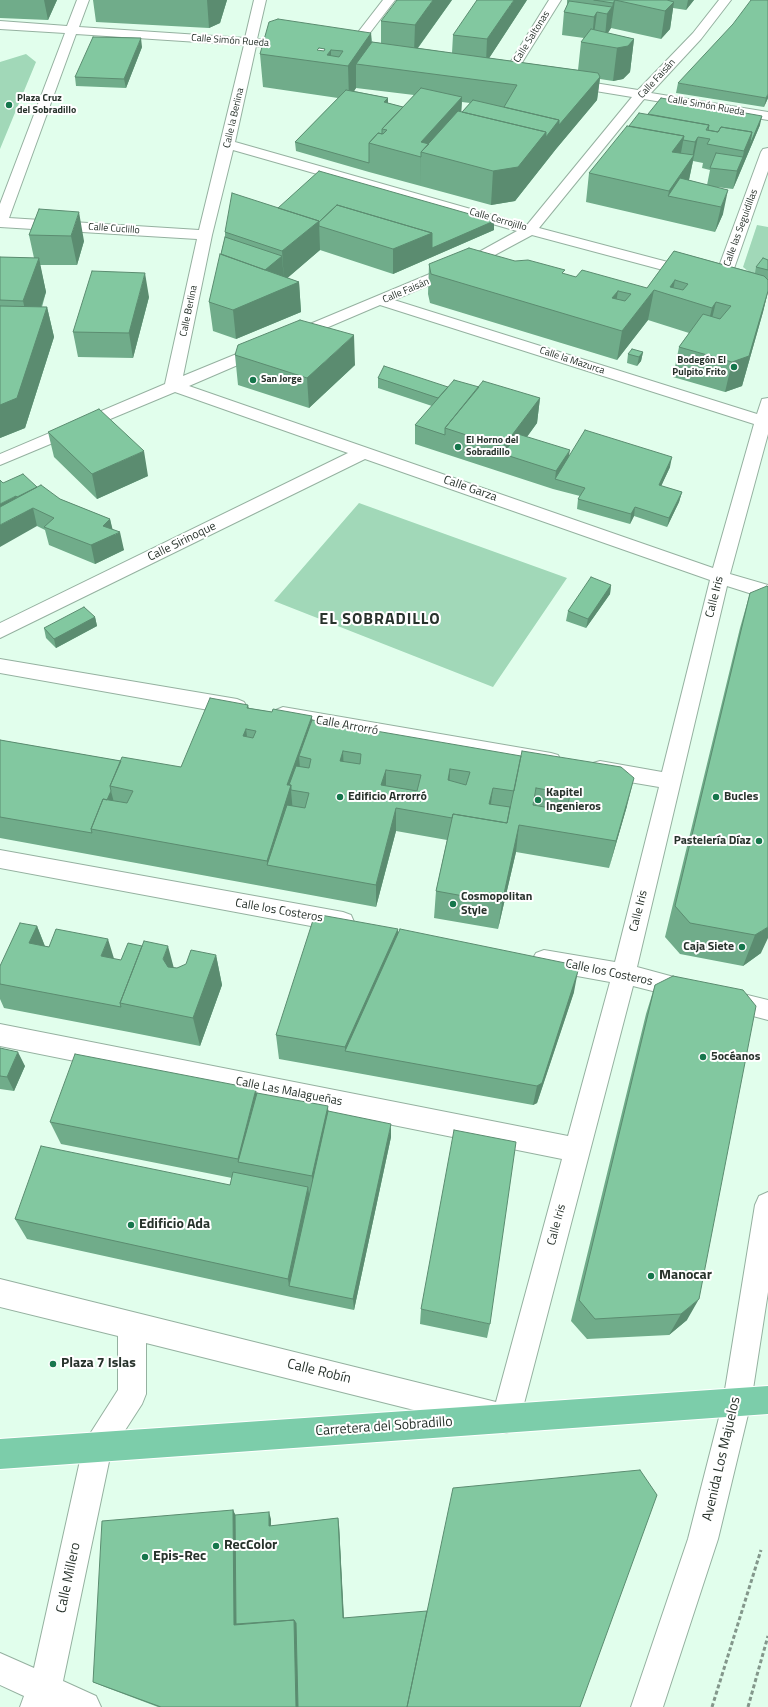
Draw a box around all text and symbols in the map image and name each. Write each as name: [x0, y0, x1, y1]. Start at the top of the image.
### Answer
street label: Calle Saltonas: [511, 9, 553, 65]
street label: Calle Simón Rueda: [191, 32, 269, 50]
street label: Calle Faisán: [636, 57, 678, 101]
street label: Calle la Berlina: [221, 87, 247, 149]
place label: Plaza Cruz del Sobradillo: [17, 93, 76, 116]
street label: Calle Simón Rueda: [667, 93, 745, 119]
marker: Plaza Cruz del Sobradillo: [4, 100, 14, 110]
street label: Calle las Seguidillas: [721, 188, 761, 268]
street label: Calle Cerrojillo: [468, 206, 528, 234]
street label: Calle Cuclillo: [88, 221, 140, 237]
street label: Calle Faisán: [381, 276, 431, 306]
street label: Calle Berlina: [178, 284, 200, 338]
street label: Calle la Mazurca: [538, 345, 606, 377]
place label: Bodegón El Pulpito Frito: [672, 355, 726, 378]
marker: Bodegón El Pulpito Frito: [729, 362, 739, 372]
place label: San Jorge: [261, 374, 302, 386]
marker: San Jorge: [248, 375, 258, 385]
place label: El Horno del Sobradillo: [466, 435, 519, 458]
marker: El Horno del Sobradillo: [453, 442, 463, 452]
street label: Calle Garza: [441, 473, 499, 505]
street label: Calle Sirinoque: [145, 519, 219, 565]
street label: Calle Iris: [703, 575, 727, 619]
district label: EL SOBRADILLO: [319, 610, 441, 630]
street label: Calle Arrorró: [315, 713, 379, 739]
place label: Kapitel Ingenieros: [546, 786, 601, 814]
place label: Edificio Arrorró: [348, 790, 427, 804]
place label: Bucles: [724, 790, 758, 804]
marker: Edificio Arrorró: [335, 792, 345, 802]
marker: Bucles: [711, 792, 721, 802]
marker: Kapitel Ingenieros: [533, 795, 543, 805]
place label: Pastelería Díaz: [674, 834, 751, 848]
marker: Pastelería Díaz: [754, 836, 764, 846]
street label: Calle Iris: [627, 889, 651, 933]
place label: Cosmopolitan Style: [461, 890, 532, 918]
street label: Calle los Costeros: [234, 896, 324, 926]
marker: Cosmopolitan Style: [448, 899, 458, 909]
place label: Caja Siete: [683, 940, 734, 954]
marker: Caja Siete: [737, 942, 747, 952]
street label: Calle los Costeros: [564, 957, 654, 989]
place label: 5océanos: [711, 1050, 760, 1064]
marker: 5océanos: [698, 1052, 708, 1062]
street label: Calle Las Malagueñas: [234, 1075, 344, 1109]
street label: Calle Iris: [545, 1203, 569, 1247]
place label: Edificio Ada: [139, 1217, 210, 1233]
marker: Edificio Ada: [126, 1220, 136, 1230]
place label: Manocar: [659, 1268, 712, 1284]
marker: Manocar: [646, 1271, 656, 1281]
place label: Plaza 7 Islas: [61, 1356, 136, 1372]
street label: Calle Robín: [285, 1356, 353, 1388]
marker: Plaza 7 Islas: [48, 1359, 58, 1369]
street label: Avenida Los Majuelos: [700, 1395, 744, 1523]
street label: Carretera del Sobradillo: [315, 1414, 453, 1440]
place label: RecColor: [224, 1538, 277, 1554]
street label: Calle Millero: [53, 1541, 85, 1615]
marker: RecColor: [211, 1541, 221, 1551]
place label: Epis-Rec: [153, 1549, 206, 1565]
marker: Epis-Rec: [140, 1552, 150, 1562]

